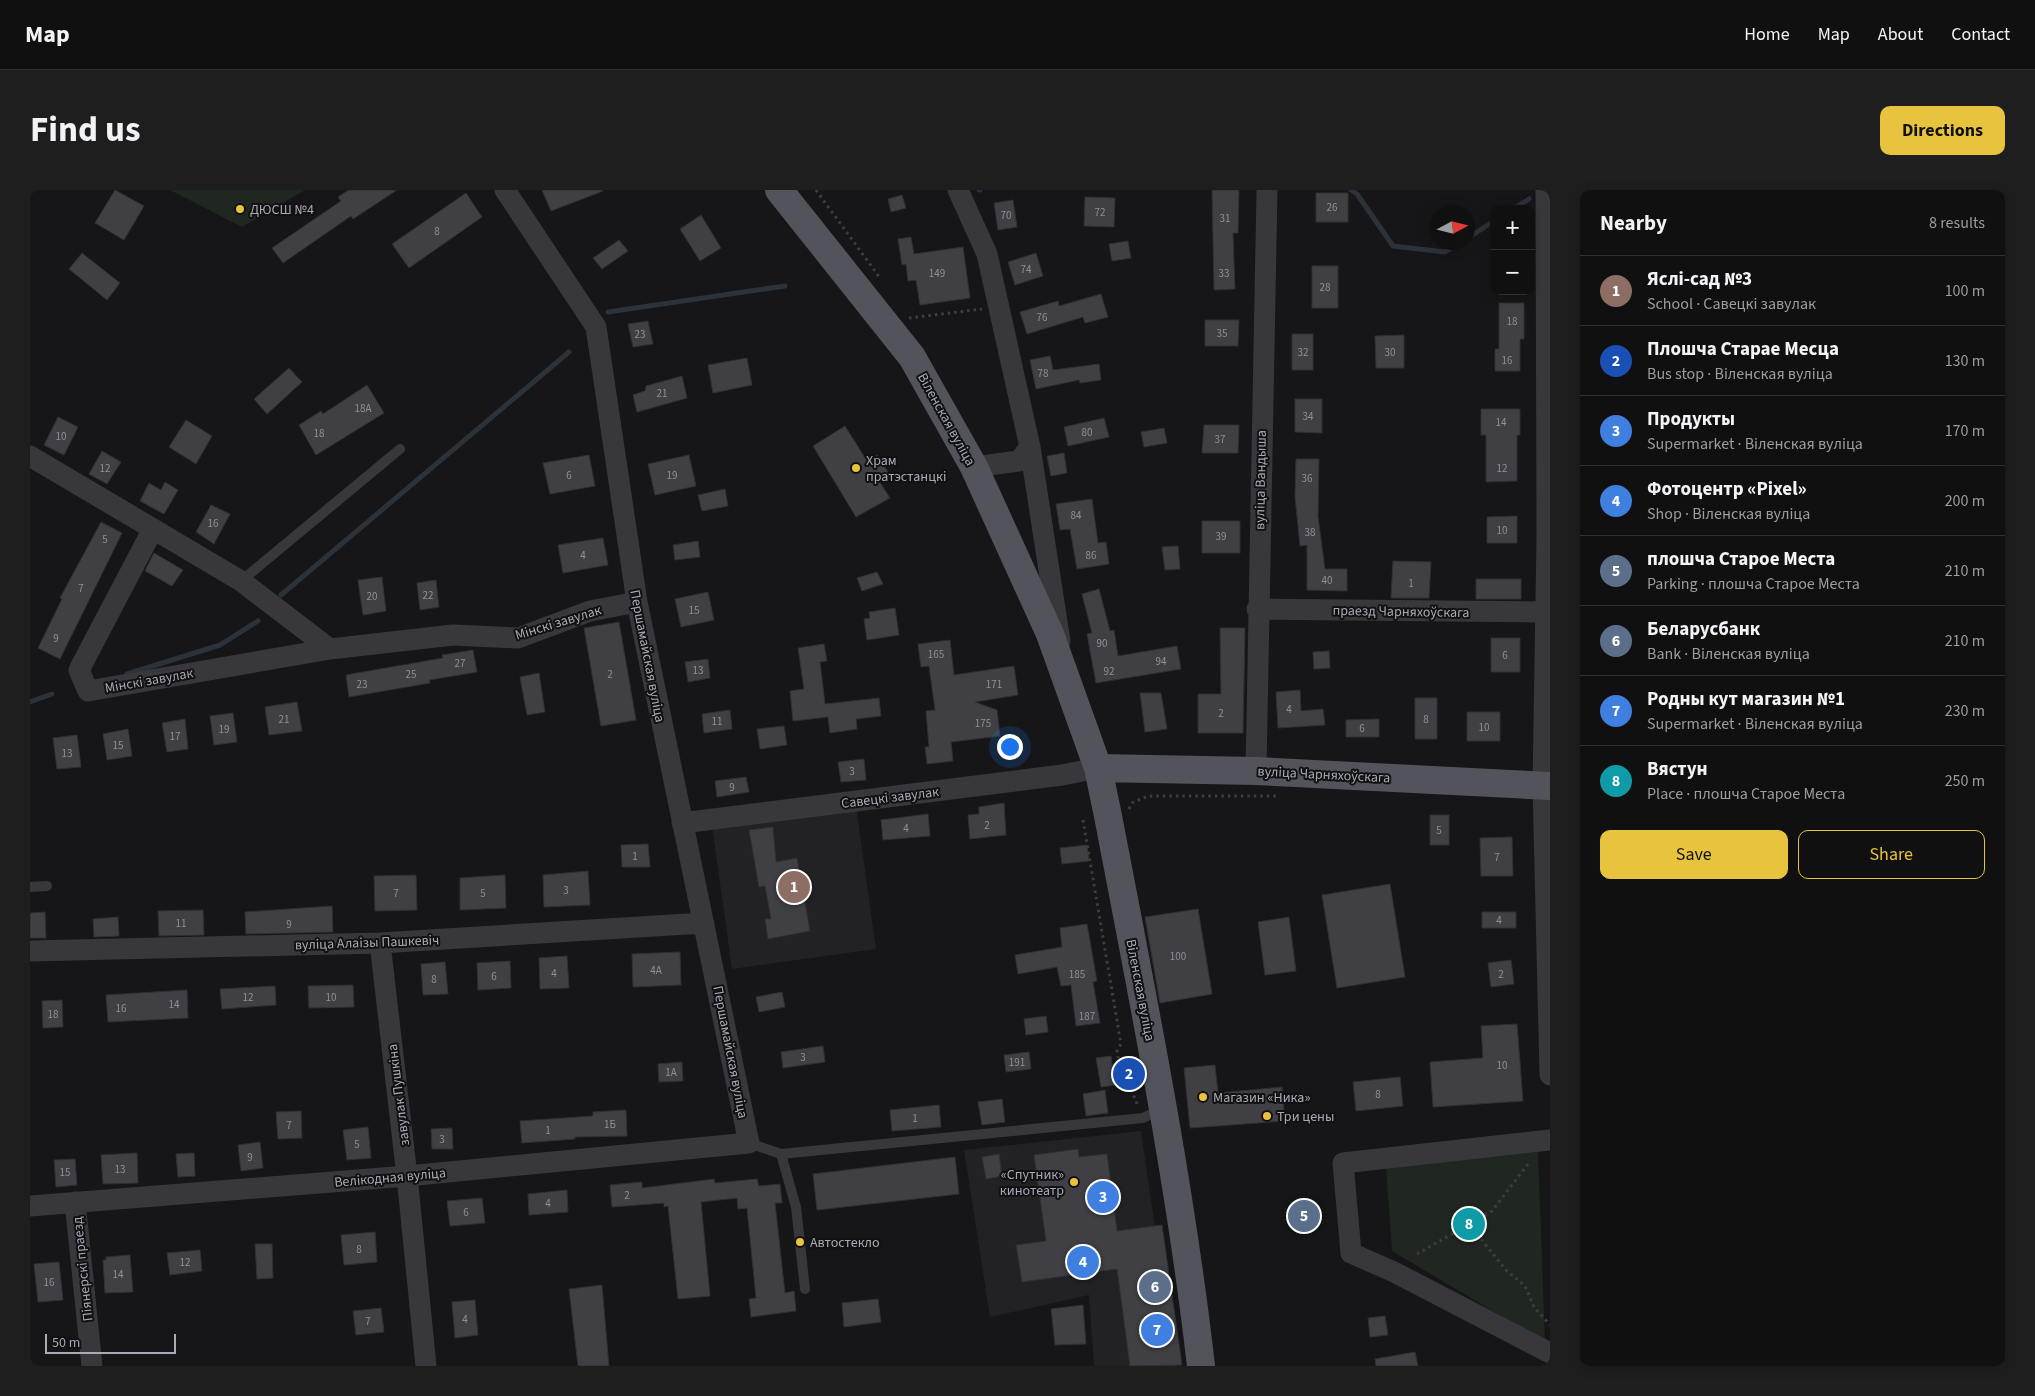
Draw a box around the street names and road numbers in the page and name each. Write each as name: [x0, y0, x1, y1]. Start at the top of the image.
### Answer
street label: Віленская вуліца: [912, 369, 980, 470]
street label: вуліца Вандыша: [1250, 430, 1272, 530]
street label: Першамайская вуліца: [624, 588, 670, 724]
street label: Мінскі завулак: [513, 600, 604, 646]
street label: праезд Чарняхоўскага: [1332, 601, 1470, 623]
street label: Мінскі завулак: [103, 663, 195, 699]
street label: вуліца Чарняхоўскага: [1257, 762, 1391, 788]
street label: Савецкі завулак: [840, 782, 940, 814]
street label: вуліца Алаізы Пашкевіч: [294, 930, 440, 956]
street label: Віленская вуліца: [1120, 937, 1160, 1043]
street label: Першамайская вуліца: [707, 984, 753, 1120]
street label: завулак Пушкіна: [383, 1043, 415, 1147]
street label: Велікодная вуліца: [333, 1163, 447, 1193]
street label: Піянерскі праезд: [68, 1215, 98, 1322]

